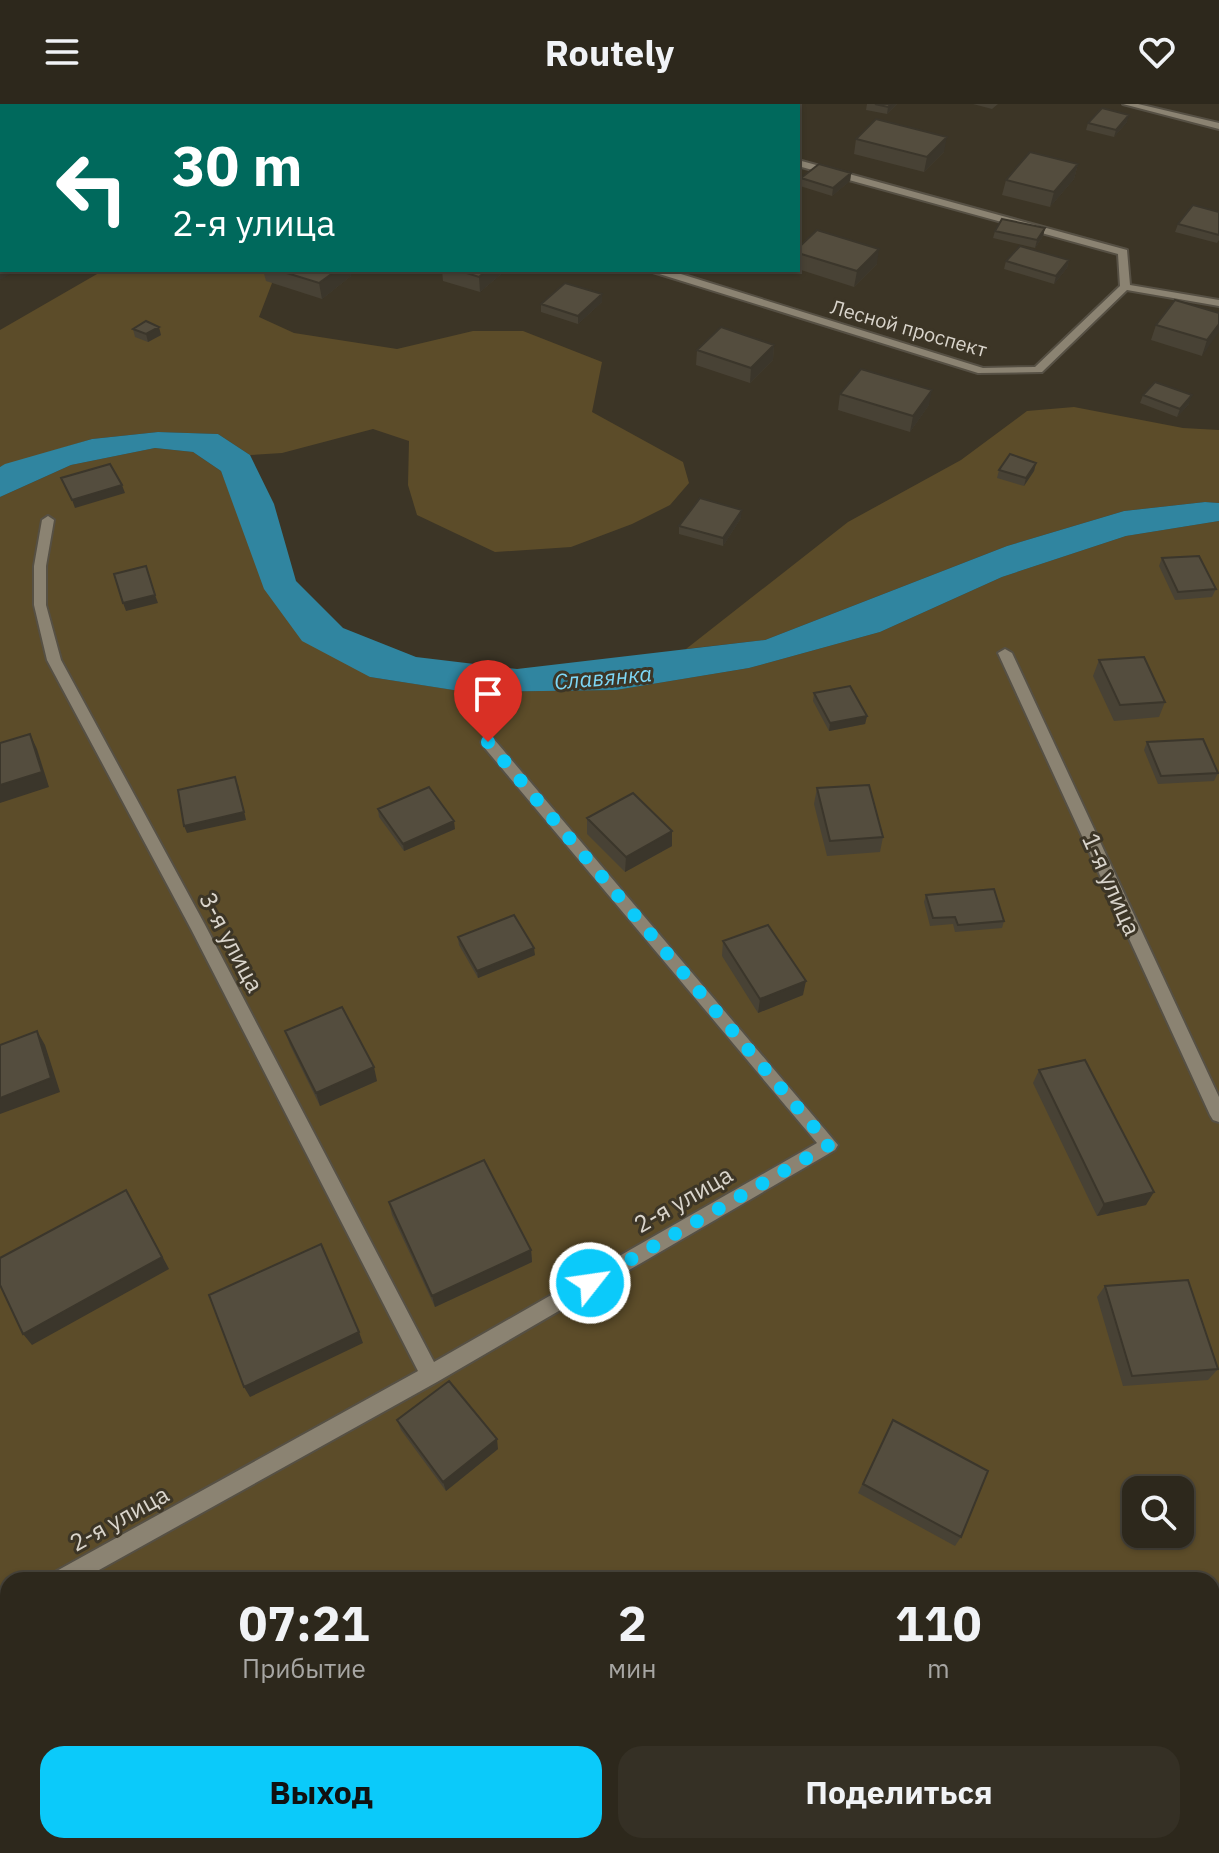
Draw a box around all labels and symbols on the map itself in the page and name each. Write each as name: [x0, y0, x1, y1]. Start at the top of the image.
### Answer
street label: Лесной проспект: [828, 293, 991, 363]
water label: Славянка: [553, 658, 653, 696]
pin: [454, 660, 522, 742]
street label: 1-я улица: [1075, 828, 1149, 940]
street label: 3-я улица: [192, 886, 272, 998]
street label: 2-я улица: [628, 1158, 738, 1240]
position arrow: [548, 1241, 632, 1325]
street label: 2-я улица: [64, 1478, 175, 1558]

